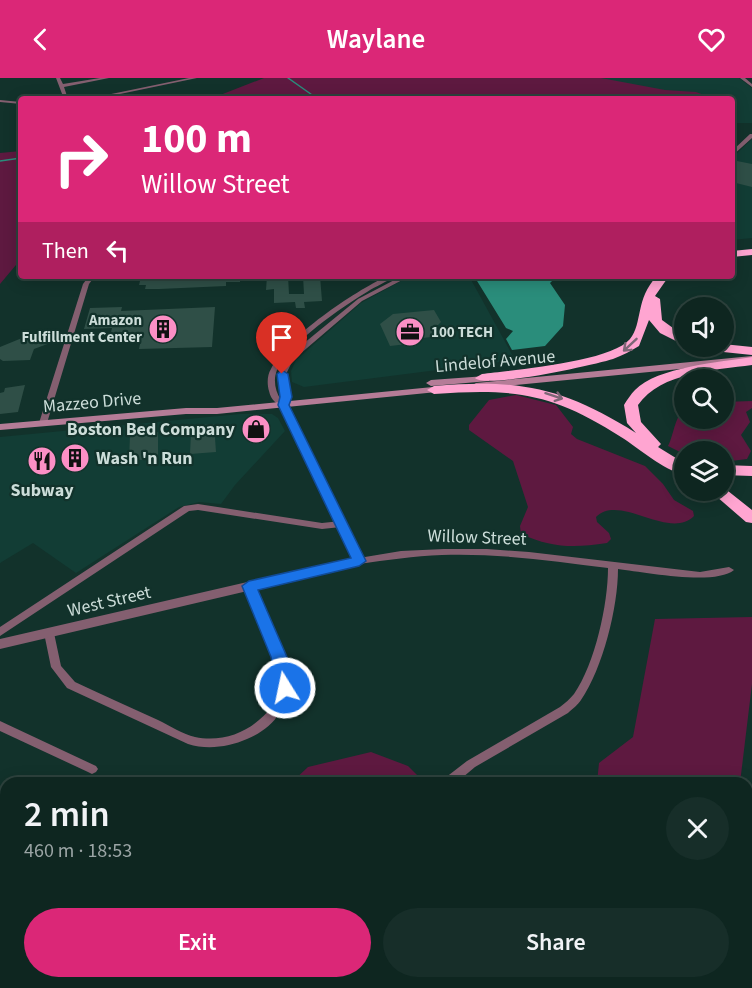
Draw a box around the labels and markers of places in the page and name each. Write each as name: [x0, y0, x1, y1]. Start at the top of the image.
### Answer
place label: Amazon Fulfillment Center: [22, 310, 142, 348]
pin: [256, 312, 307, 374]
building icon: Amazon Fulfillment Center: [147, 313, 179, 345]
office icon: 100 TECH: [394, 316, 426, 348]
place label: 100 TECH: [431, 322, 493, 343]
shop icon: Boston Bed Company: [240, 413, 272, 445]
place label: Boston Bed Company: [67, 417, 236, 442]
building icon: Wash 'n Run: [59, 442, 91, 474]
restaurant icon: Subway: [26, 445, 58, 477]
place label: Wash 'n Run: [96, 446, 193, 471]
place label: Subway: [10, 478, 74, 503]

